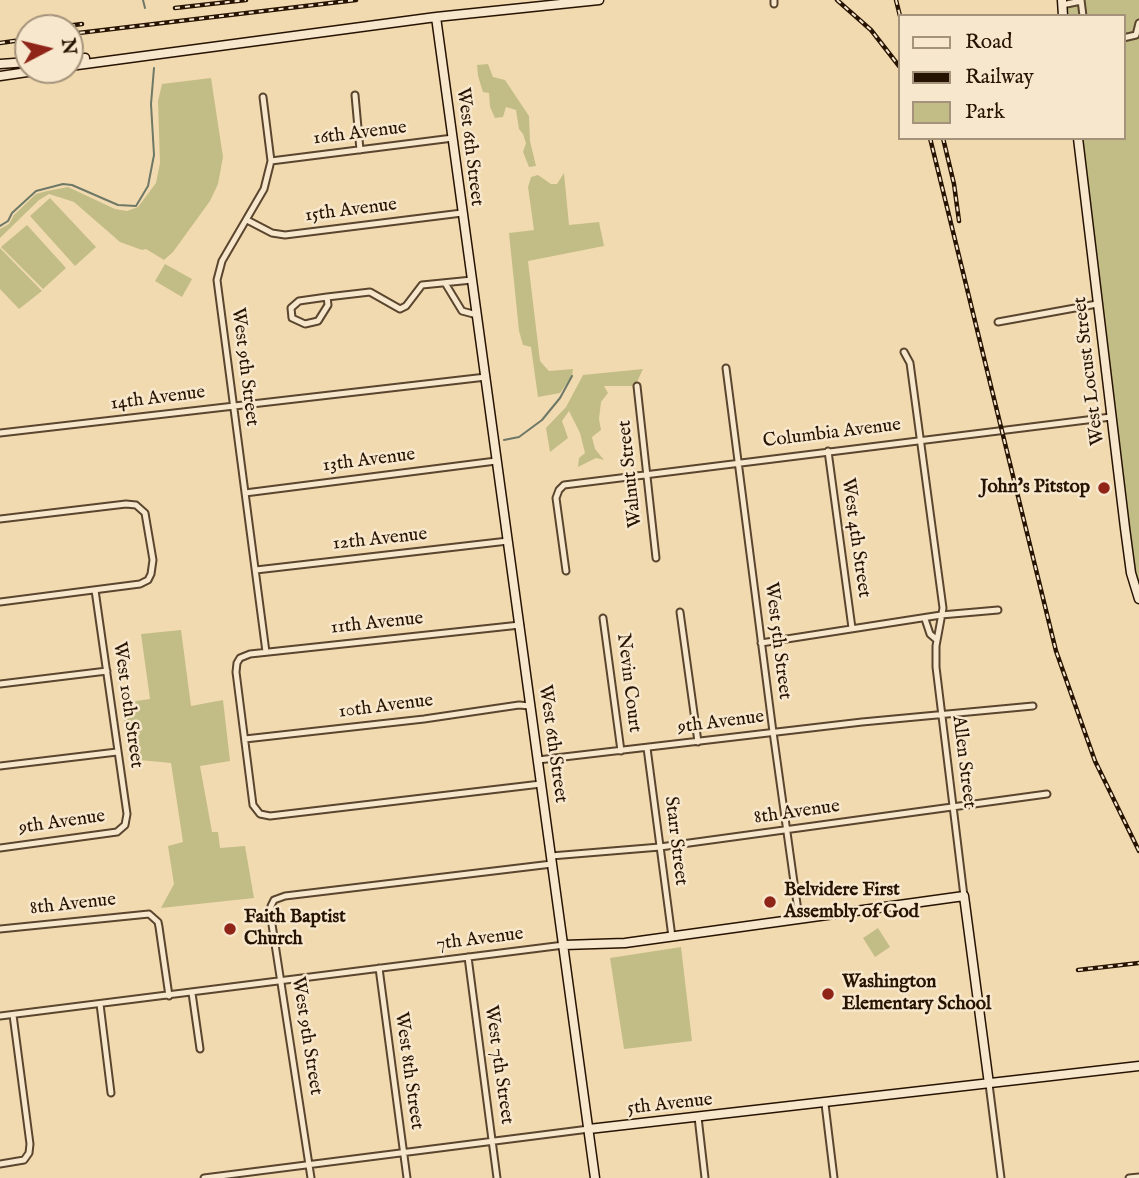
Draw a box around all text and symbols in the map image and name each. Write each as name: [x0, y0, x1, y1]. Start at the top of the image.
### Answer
north arrow: [14, 14, 84, 84]
legend: [898, 14, 1125, 140]
text: Road: [965, 29, 1012, 56]
text: N: [55, 37, 81, 56]
text: Railway: [965, 64, 1034, 91]
street label: West 6th Street: [450, 86, 488, 208]
text: Park: [965, 99, 1005, 126]
street label: 16th Avenue: [312, 117, 408, 151]
street label: 15th Avenue: [304, 194, 398, 228]
street label: West Locust Street: [1070, 295, 1110, 447]
street label: West 9th Street: [225, 306, 263, 428]
street label: 14th Avenue: [109, 382, 207, 416]
street label: Columbia Avenue: [762, 414, 902, 454]
street label: Walnut Street: [614, 419, 648, 529]
street label: 13th Avenue: [321, 444, 417, 478]
street label: West 4th Street: [835, 477, 875, 599]
place label: John's Pitstop: [980, 477, 1090, 499]
marker: John's Pitstop: [1096, 480, 1112, 496]
street label: 12th Avenue: [332, 524, 428, 556]
street label: West 5th Street: [758, 581, 796, 701]
street label: 11th Avenue: [330, 608, 424, 640]
street label: Nevin Court: [611, 632, 645, 734]
street label: West 10th Street: [107, 640, 147, 770]
street label: West 6th Street: [532, 683, 572, 805]
street label: 10th Avenue: [337, 690, 435, 724]
street label: 9th Avenue: [676, 706, 766, 740]
street label: Allen Street: [946, 714, 980, 810]
street label: Starr Street: [658, 795, 692, 887]
street label: 8th Avenue: [753, 796, 841, 830]
street label: 9th Avenue: [17, 806, 107, 840]
place label: Belvidere First Assembly of God: [784, 880, 919, 924]
street label: 8th Avenue: [29, 889, 117, 921]
marker: Belvidere First Assembly of God: [762, 894, 778, 910]
place label: Faith Baptist Church: [244, 907, 346, 951]
marker: Faith Baptist Church: [222, 921, 238, 937]
street label: 7th Avenue: [435, 923, 525, 957]
place label: Washington Elementary School: [842, 972, 991, 1016]
street label: West 9th Street: [285, 975, 327, 1097]
marker: Washington Elementary School: [820, 986, 836, 1002]
street label: West 7th Street: [478, 1004, 518, 1126]
street label: West 8th Street: [388, 1011, 428, 1131]
street label: 5th Avenue: [626, 1089, 714, 1121]

